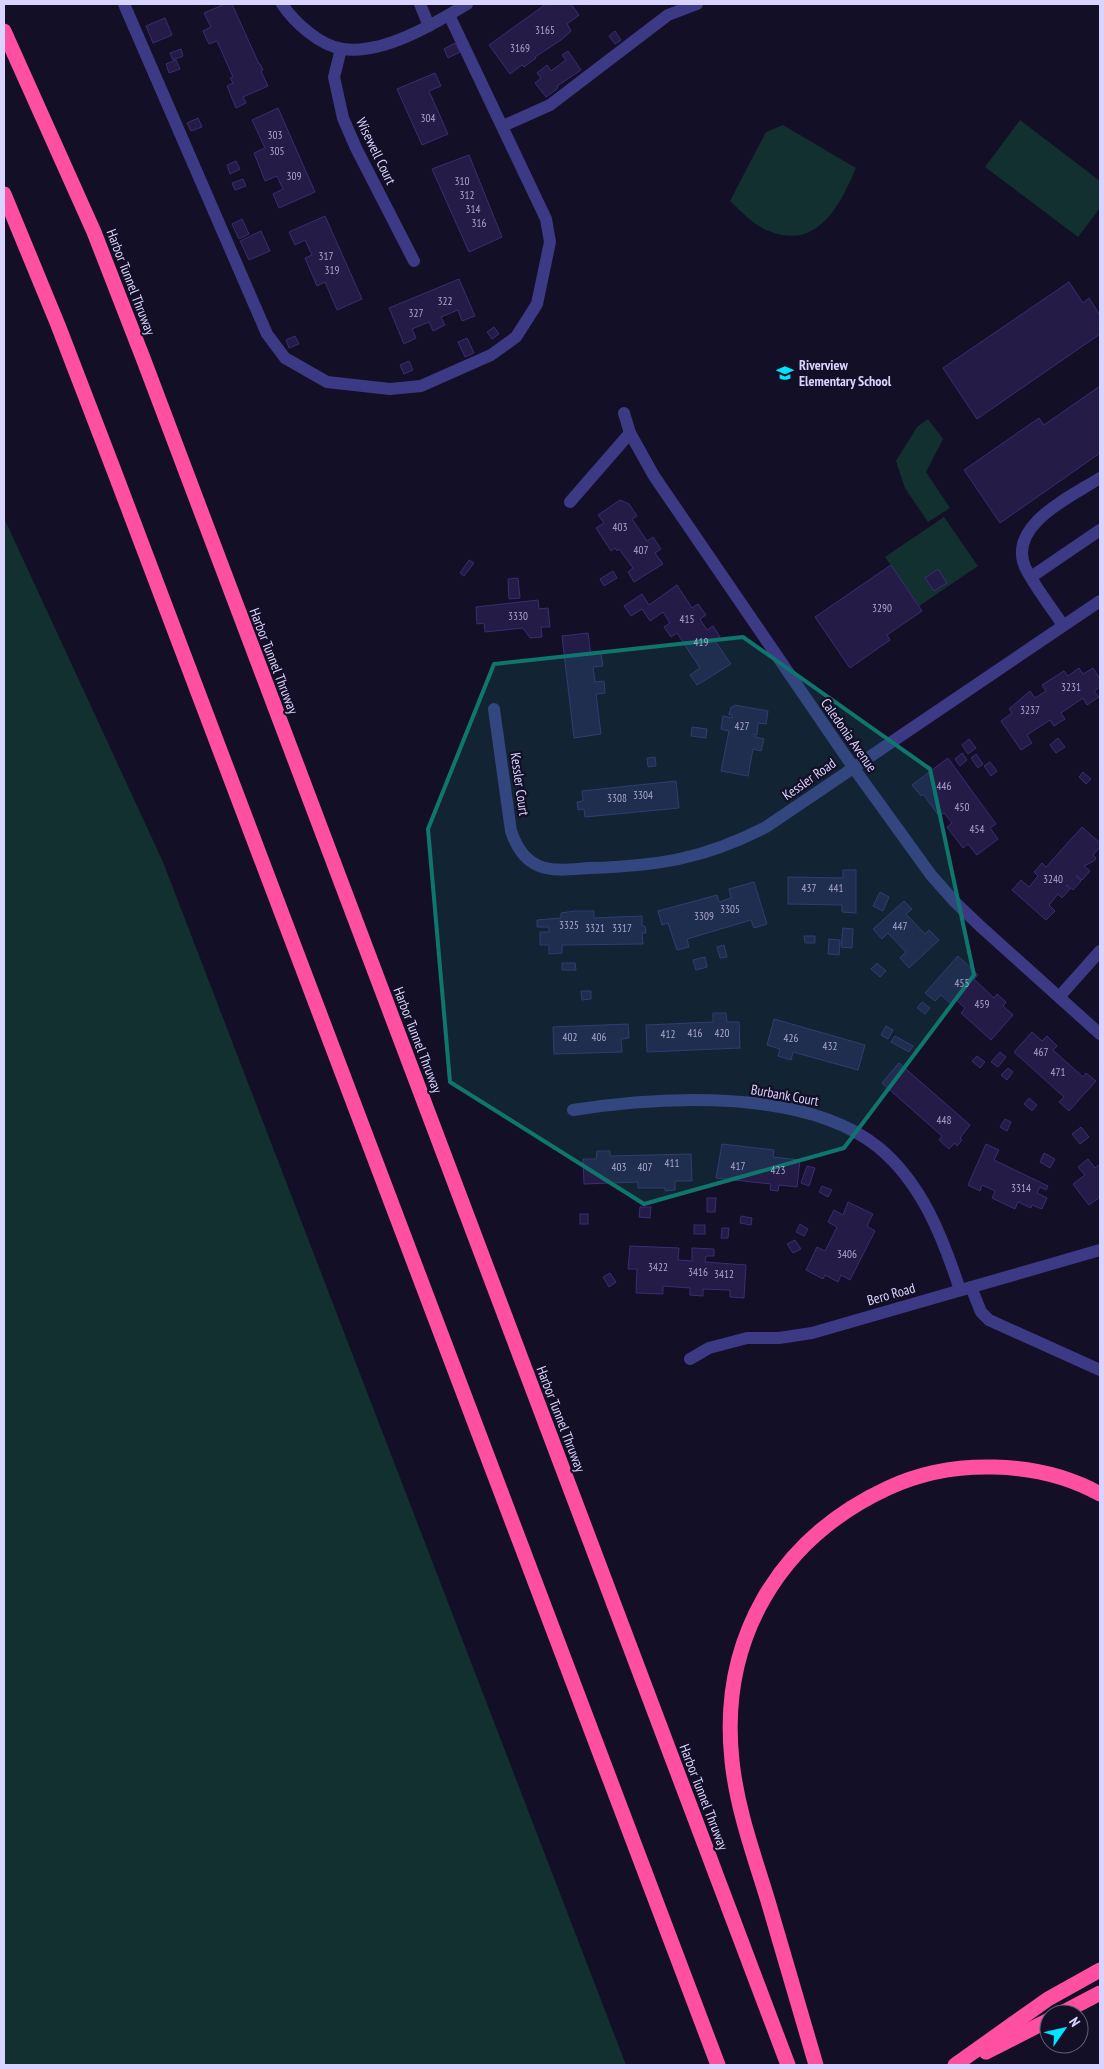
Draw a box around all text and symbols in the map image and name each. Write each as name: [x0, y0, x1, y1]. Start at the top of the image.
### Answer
house number: 3165: [535, 23, 555, 37]
house number: 3169: [510, 41, 530, 55]
house number: 304: [421, 111, 435, 125]
street label: Wisewell Court: [352, 115, 400, 188]
house number: 303: [268, 128, 282, 142]
house number: 305: [270, 144, 284, 158]
house number: 309: [287, 169, 301, 183]
house number: 310: [455, 174, 469, 188]
house number: 312: [460, 188, 474, 202]
house number: 314: [466, 202, 480, 216]
house number: 316: [472, 216, 486, 230]
street label: Harbor Tunnel Thruway: [103, 226, 160, 338]
house number: 317: [319, 249, 333, 263]
house number: 319: [325, 263, 339, 277]
house number: 322: [438, 294, 452, 308]
house number: 327: [409, 306, 423, 320]
place label: Riverview Elementary School: [799, 356, 892, 390]
school or university icon: Riverview Elementary School: [775, 363, 795, 383]
house number: 403: [613, 520, 627, 534]
house number: 407: [634, 543, 648, 557]
house number: 3290: [872, 601, 892, 615]
street label: Harbor Tunnel Thruway: [246, 605, 303, 717]
house number: 3330: [508, 609, 528, 623]
house number: 415: [680, 612, 694, 626]
house number: 419: [694, 635, 708, 649]
house number: 3231: [1061, 680, 1081, 694]
street label: Caledonia Avenue: [817, 695, 881, 775]
house number: 3237: [1020, 703, 1040, 717]
house number: 427: [735, 719, 749, 733]
street label: Kessler Court: [507, 751, 533, 817]
street label: Kessler Road: [779, 754, 839, 804]
house number: 446: [937, 779, 951, 793]
house number: 3304: [633, 788, 653, 802]
house number: 3308: [607, 791, 627, 805]
house number: 450: [955, 800, 969, 814]
house number: 454: [970, 822, 984, 836]
house number: 3240: [1043, 872, 1063, 886]
house number: 437: [802, 881, 816, 895]
house number: 441: [829, 881, 843, 895]
house number: 3305: [720, 902, 740, 916]
house number: 3309: [694, 909, 714, 923]
house number: 3325: [559, 918, 579, 932]
house number: 447: [893, 919, 907, 933]
house number: 3321: [585, 921, 605, 935]
house number: 3317: [612, 921, 632, 935]
house number: 455: [955, 976, 969, 990]
street label: Harbor Tunnel Thruway: [390, 984, 447, 1096]
house number: 459: [975, 997, 989, 1011]
house number: 416: [688, 1026, 702, 1040]
house number: 420: [715, 1026, 729, 1040]
house number: 412: [661, 1027, 675, 1041]
house number: 402: [563, 1030, 577, 1044]
house number: 406: [592, 1030, 606, 1044]
house number: 426: [784, 1031, 798, 1045]
house number: 432: [823, 1039, 837, 1053]
house number: 467: [1034, 1045, 1048, 1059]
house number: 471: [1051, 1065, 1065, 1079]
street label: Burbank Court: [750, 1080, 820, 1110]
house number: 448: [937, 1113, 951, 1127]
house number: 411: [665, 1156, 679, 1170]
house number: 417: [731, 1159, 745, 1173]
house number: 403: [612, 1160, 626, 1174]
house number: 407: [638, 1160, 652, 1174]
house number: 423: [771, 1163, 785, 1177]
house number: 3314: [1011, 1181, 1031, 1195]
house number: 3406: [837, 1247, 857, 1261]
house number: 3422: [648, 1260, 668, 1274]
house number: 3416: [688, 1265, 708, 1279]
house number: 3412: [714, 1267, 734, 1281]
street label: Bero Road: [865, 1279, 917, 1309]
street label: Harbor Tunnel Thruway: [533, 1363, 590, 1475]
street label: Harbor Tunnel Thruway: [676, 1741, 733, 1853]
north arrow: [1039, 2004, 1089, 2054]
text: N: [1065, 2014, 1084, 2030]

